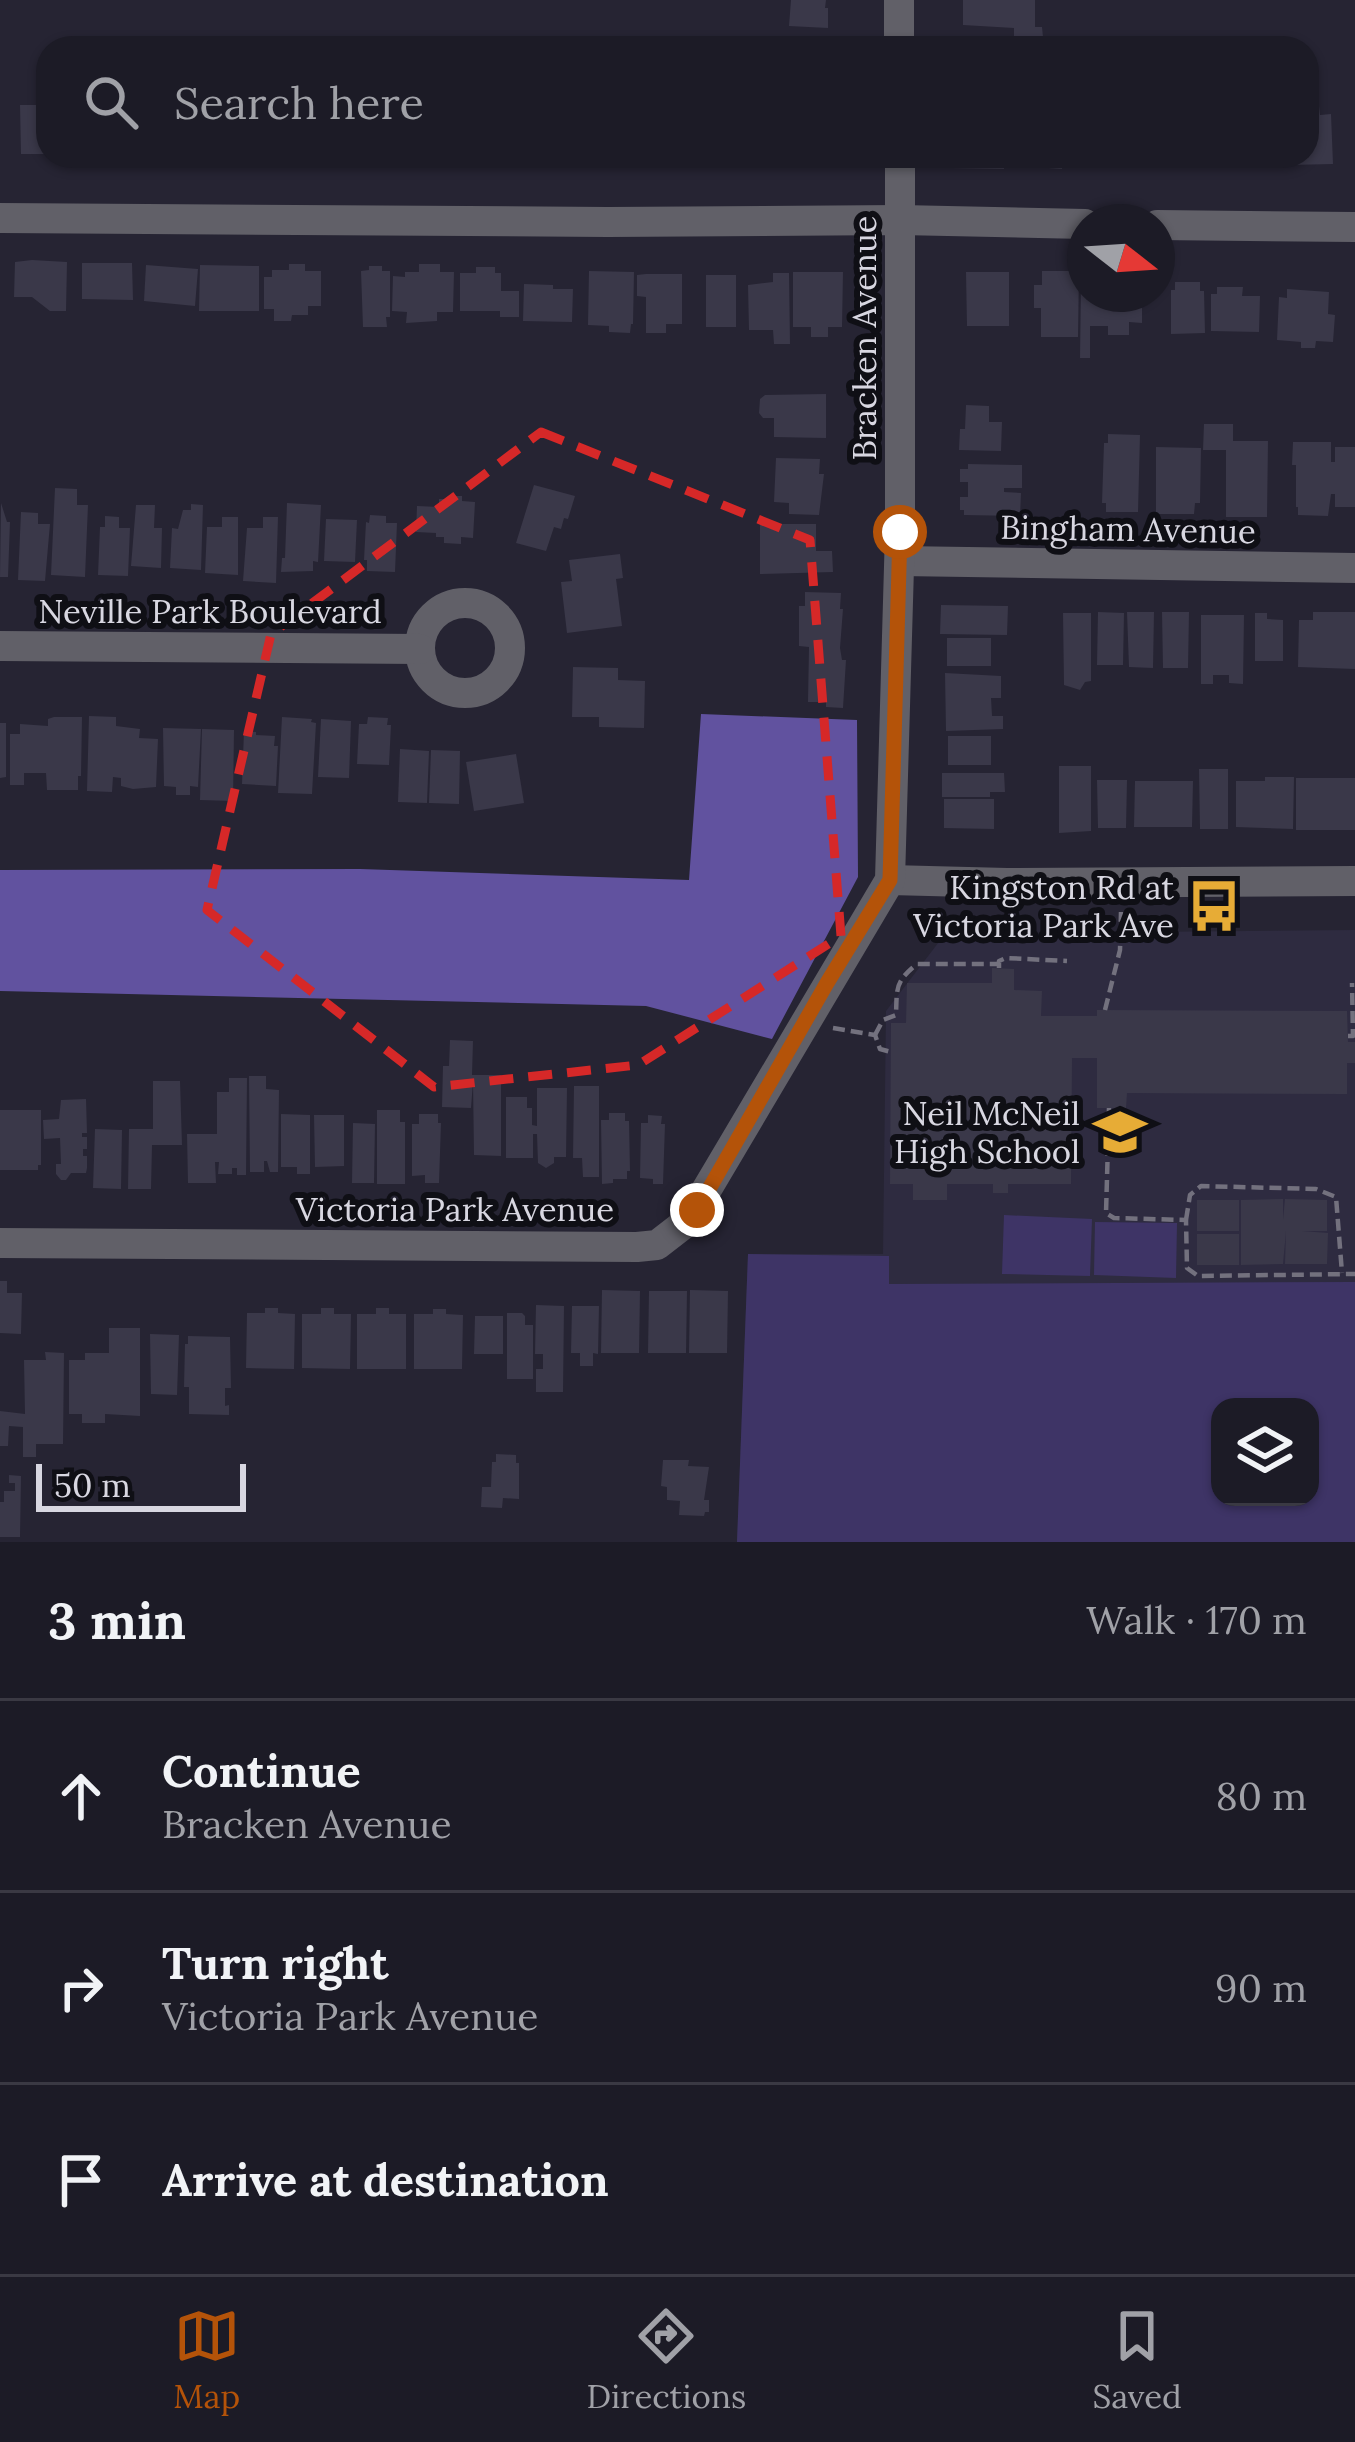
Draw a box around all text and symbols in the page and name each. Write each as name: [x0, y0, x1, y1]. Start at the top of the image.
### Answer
search box: [36, 36, 1319, 168]
icon: search: [78, 69, 144, 135]
text: Search here: [174, 74, 424, 131]
north arrow: [1067, 204, 1175, 312]
street label: Bracken Avenue: [843, 216, 885, 461]
route start: [873, 505, 927, 559]
street label: Bingham Avenue: [1000, 506, 1256, 552]
street label: Neville Park Boulevard: [38, 590, 382, 632]
place label: Kingston Rd at Victoria Park Ave: [912, 866, 1174, 946]
bus stop icon: Kingston Rd at Victoria Park Ave: [1185, 877, 1243, 935]
place label: Neil McNeil High School: [894, 1092, 1080, 1172]
school or university icon: Neil McNeil High School: [1091, 1103, 1149, 1161]
route end: [670, 1183, 724, 1237]
street label: Victoria Park Avenue: [295, 1188, 614, 1230]
map controls: [1211, 1398, 1319, 1506]
button: layers: [1211, 1398, 1319, 1506]
scale bar: [36, 1458, 246, 1511]
text: 50 m: [54, 1464, 131, 1506]
text: 3 min: [48, 1588, 186, 1653]
text: Walk · 170 m: [1086, 1595, 1307, 1645]
text: Continue: [162, 1742, 361, 1799]
icon: ahead: [48, 1763, 114, 1829]
text: 80 m: [1216, 1771, 1307, 1821]
text: Bracken Avenue: [162, 1799, 452, 1849]
text: Turn right: [162, 1934, 389, 1991]
icon: right: [48, 1955, 114, 2021]
text: 90 m: [1215, 1963, 1307, 2013]
text: Victoria Park Avenue: [162, 1991, 538, 2041]
icon: arrive: [48, 2147, 114, 2213]
text: Arrive at destination: [162, 2151, 609, 2208]
tab: Map: [173, 2303, 240, 2417]
tab: Directions: [587, 2303, 746, 2417]
tab: Saved: [1093, 2303, 1182, 2417]

